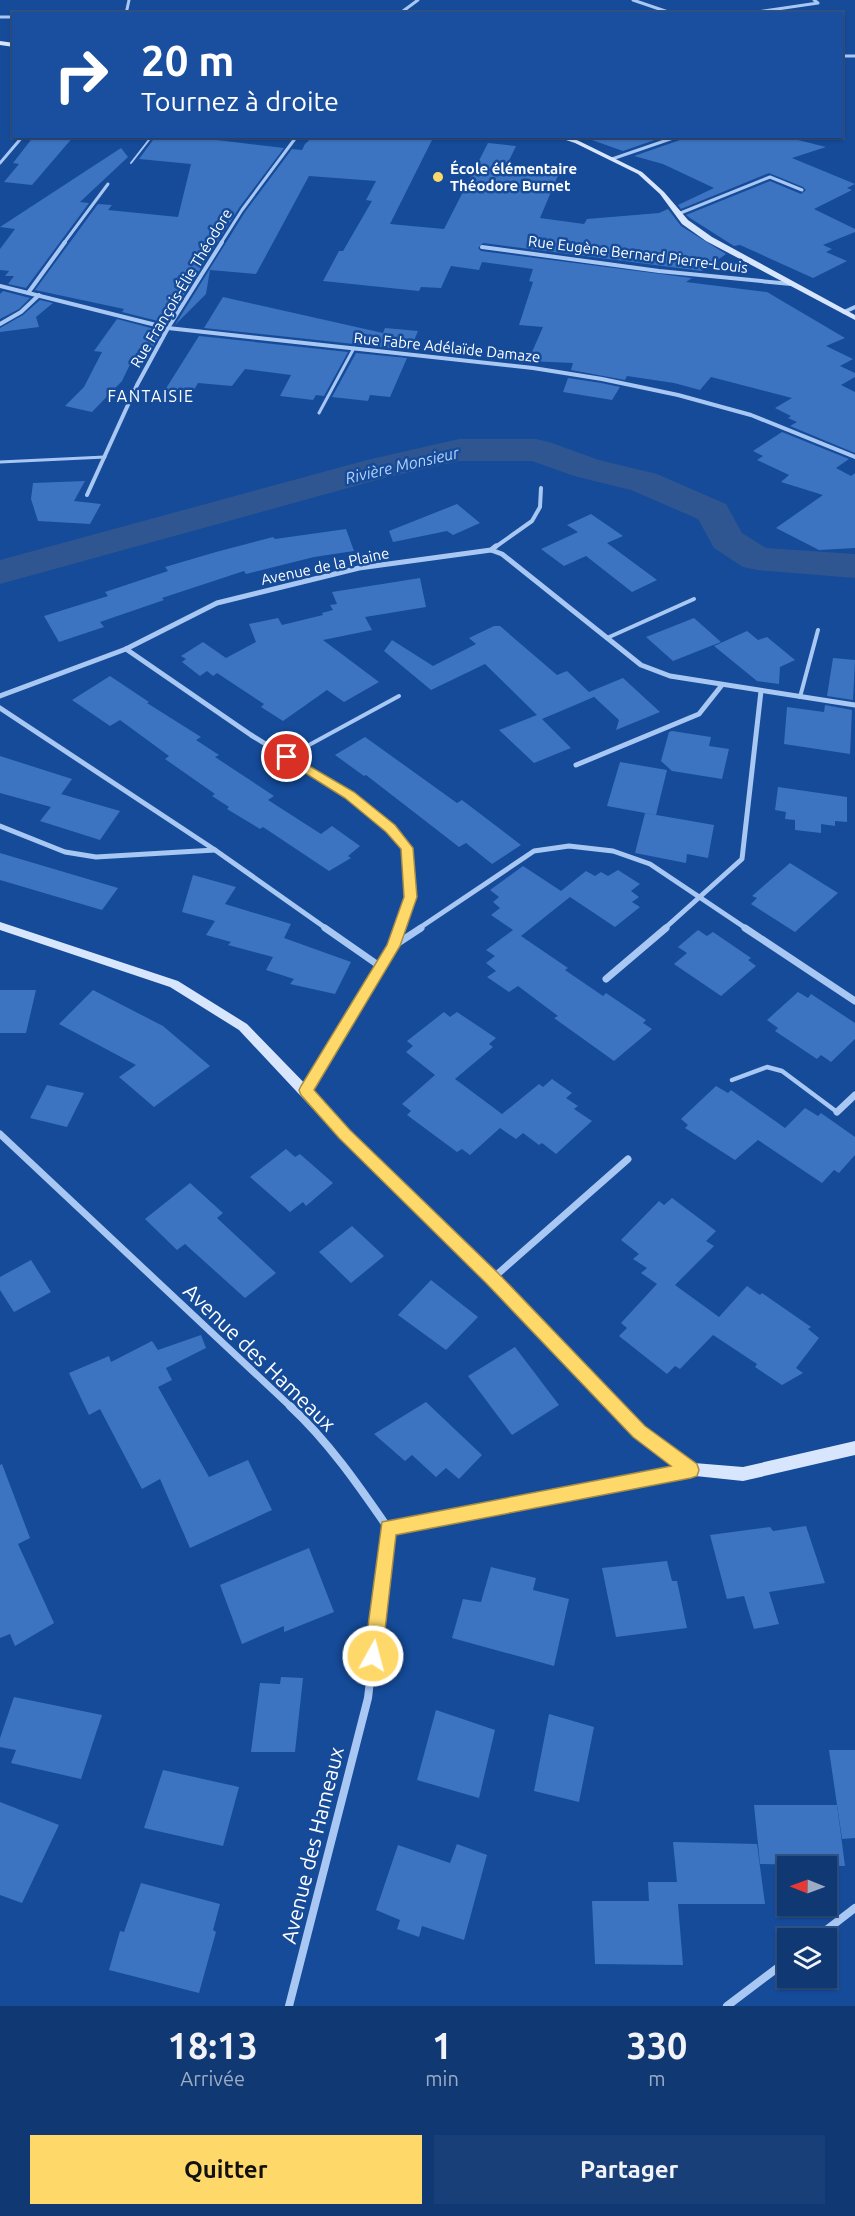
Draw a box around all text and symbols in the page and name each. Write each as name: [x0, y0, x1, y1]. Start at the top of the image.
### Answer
icon: right: [42, 36, 120, 114]
text: 20 m: [141, 37, 235, 84]
text: Tournez à droite: [141, 86, 339, 116]
place label: École élémentaire Théodore Burnet: [450, 160, 577, 194]
marker: École élémentaire Théodore Burnet: [431, 170, 445, 184]
street label: Rue François-Élie Théodore: [127, 205, 235, 371]
street label: Rue Eugène Bernard Pierre-Louis: [527, 232, 749, 276]
street label: Rue Fabre Adélaïde Damaze: [353, 329, 541, 365]
district label: FANTAISIE: [107, 387, 195, 405]
water label: Rivière Monsieur: [343, 443, 461, 487]
street label: Avenue de la Plaine: [259, 544, 391, 588]
pin: [261, 731, 312, 782]
icon: arrive: [270, 740, 303, 773]
street label: Avenue des Hameaux: [179, 1278, 341, 1436]
position arrow: [341, 1624, 405, 1688]
street label: Avenue des Hameaux: [276, 1744, 348, 1946]
north arrow: [777, 1856, 837, 1916]
map controls: [777, 1856, 837, 1988]
button: layers: [777, 1928, 837, 1988]
text: 18:13: [168, 2025, 258, 2066]
text: 1: [432, 2025, 452, 2066]
text: 330: [626, 2025, 687, 2066]
text: Arrivée: [180, 2067, 245, 2090]
text: min: [425, 2067, 459, 2090]
text: m: [648, 2067, 666, 2090]
button: Quitter: [30, 2135, 422, 2204]
button: Partager: [434, 2135, 825, 2204]

